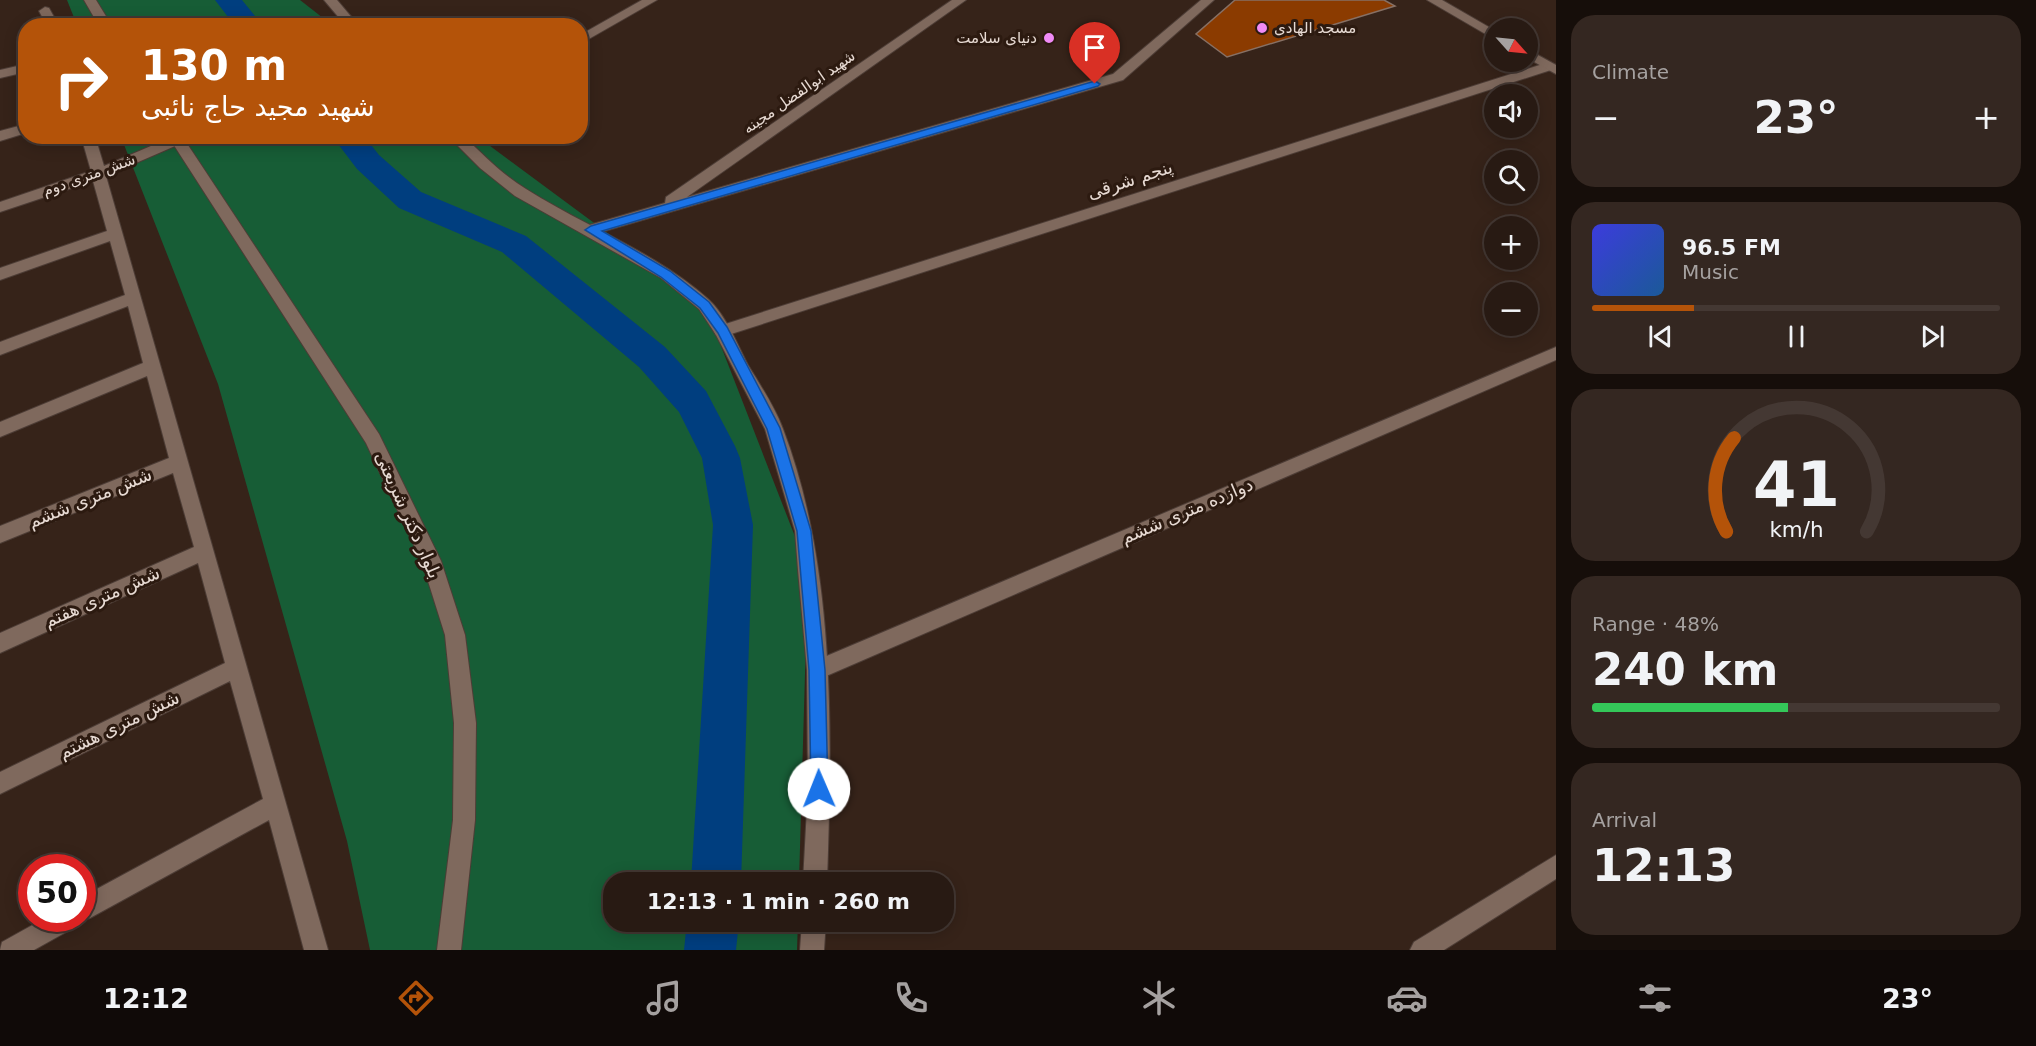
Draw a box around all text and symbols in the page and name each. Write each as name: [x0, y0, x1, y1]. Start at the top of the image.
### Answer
north arrow: [1484, 18, 1538, 72]
map controls: [1484, 18, 1538, 336]
place label: مسجد الهادی: [1274, 19, 1356, 37]
marker: مسجد الهادی: [1255, 21, 1269, 35]
pin: [1069, 22, 1120, 84]
place label: دنیای سلامت: [956, 29, 1037, 47]
marker: دنیای سلامت: [1042, 31, 1056, 45]
icon: arrive: [1078, 31, 1111, 64]
text: 130 m: [141, 41, 287, 90]
icon: right: [42, 42, 120, 120]
street label: شهید ابوالفضل مجینه: [739, 46, 859, 138]
text: Climate: [1592, 60, 1669, 84]
button: sound: [1484, 84, 1538, 138]
text: شهید مجید حاج نائبی: [141, 91, 375, 122]
text: 23°: [1753, 91, 1839, 144]
text: −: [1592, 98, 1620, 137]
text: +: [1972, 98, 2000, 137]
street label: شش متری دوم: [40, 150, 138, 200]
button: search: [1484, 150, 1538, 204]
street label: پنجم شرقی: [1085, 156, 1175, 204]
button: +: [1484, 216, 1538, 270]
text: 96.5 FM: [1682, 235, 1781, 260]
text: Music: [1682, 260, 1739, 284]
button: −: [1484, 282, 1538, 336]
icon: previous: [1644, 320, 1677, 353]
icon: pause: [1780, 320, 1813, 353]
icon: next: [1916, 320, 1949, 353]
street label: بلوار دکتر شریعتی: [370, 448, 446, 582]
text: 41: [1753, 448, 1839, 521]
street label: شش متری ششم: [25, 463, 155, 533]
street label: دوازده متری ششم: [1118, 473, 1256, 549]
text: km/h: [1769, 517, 1823, 542]
street label: شش متری هفتم: [41, 562, 163, 632]
text: Range · 48%: [1592, 612, 1719, 636]
text: 240 km: [1592, 643, 1778, 696]
street label: شش متری هشتم: [55, 686, 183, 764]
position arrow: [787, 757, 851, 821]
text: Arrival: [1592, 808, 1657, 832]
text: 12:13: [1592, 839, 1735, 892]
speed limit sign: 50: [18, 854, 96, 932]
text: 12:13 · 1 min · 260 m: [647, 889, 910, 914]
icon: directions: [395, 977, 437, 1019]
icon: music: [643, 977, 685, 1019]
icon: phone: [890, 977, 932, 1019]
icon: climate: [1138, 977, 1180, 1019]
icon: car: [1386, 977, 1428, 1019]
icon: filters: [1634, 977, 1676, 1019]
text: 12:12: [103, 983, 189, 1014]
text: 23°: [1882, 983, 1933, 1014]

